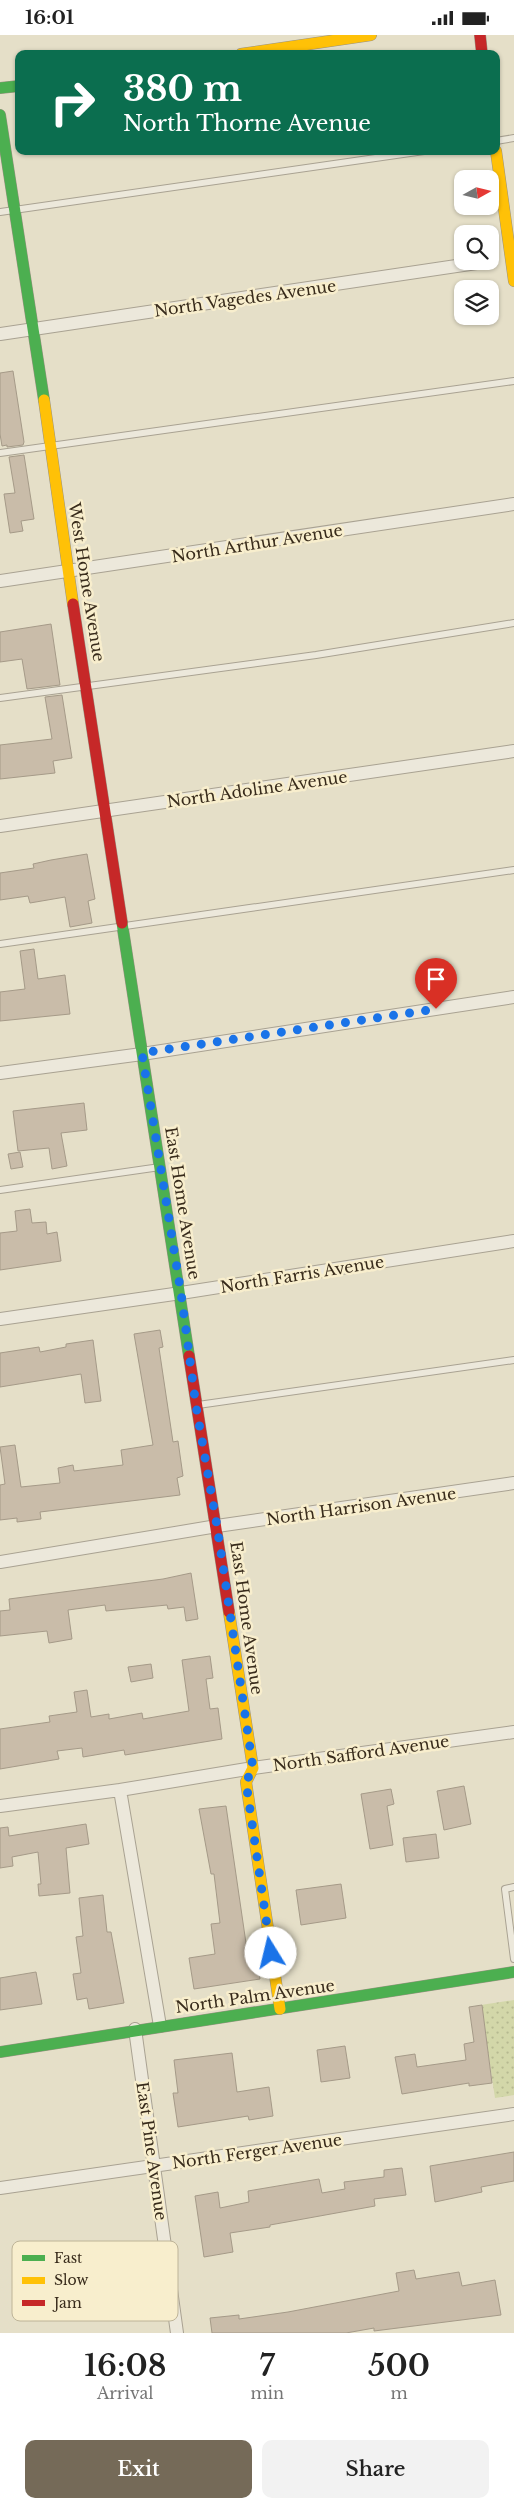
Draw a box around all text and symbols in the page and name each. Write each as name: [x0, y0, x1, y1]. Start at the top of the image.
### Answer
text: 16:01: [25, 6, 74, 29]
text: 380 m: [123, 67, 242, 110]
icon: right: [40, 70, 105, 135]
text: North Thorne Avenue: [123, 110, 371, 137]
north arrow: [454, 170, 499, 215]
map controls: [454, 170, 499, 325]
button: search: [454, 225, 499, 270]
street label: North Vagedes Avenue: [153, 275, 337, 321]
button: layers: [454, 280, 499, 325]
street label: West Home Avenue: [64, 500, 109, 663]
street label: North Arthur Avenue: [170, 520, 344, 566]
street label: North Adoline Avenue: [165, 766, 349, 812]
pin: [415, 958, 457, 1009]
icon: arrive: [422, 965, 450, 993]
street label: East Home Avenue: [161, 1125, 205, 1281]
street label: North Farris Avenue: [219, 1251, 385, 1297]
street label: North Harrison Avenue: [265, 1483, 457, 1529]
street label: East Home Avenue: [226, 1540, 268, 1696]
street label: North Safford Avenue: [271, 1731, 451, 1775]
position arrow: [244, 1926, 296, 1978]
street label: North Palm Avenue: [174, 1975, 336, 2017]
street label: East Pine Avenue: [132, 2080, 172, 2222]
street label: North Ferger Avenue: [171, 2129, 343, 2173]
legend: [12, 2241, 178, 2321]
text: Fast: [54, 2249, 83, 2267]
text: Slow: [54, 2271, 88, 2289]
text: Jam: [52, 2294, 82, 2312]
text: 16:08: [84, 2347, 167, 2384]
text: 7: [260, 2347, 275, 2384]
text: 500: [368, 2347, 430, 2384]
text: Arrival: [97, 2383, 154, 2403]
text: min: [250, 2383, 284, 2403]
text: m: [390, 2383, 408, 2403]
button: Exit: [25, 2440, 252, 2498]
button: Share: [262, 2440, 489, 2498]

